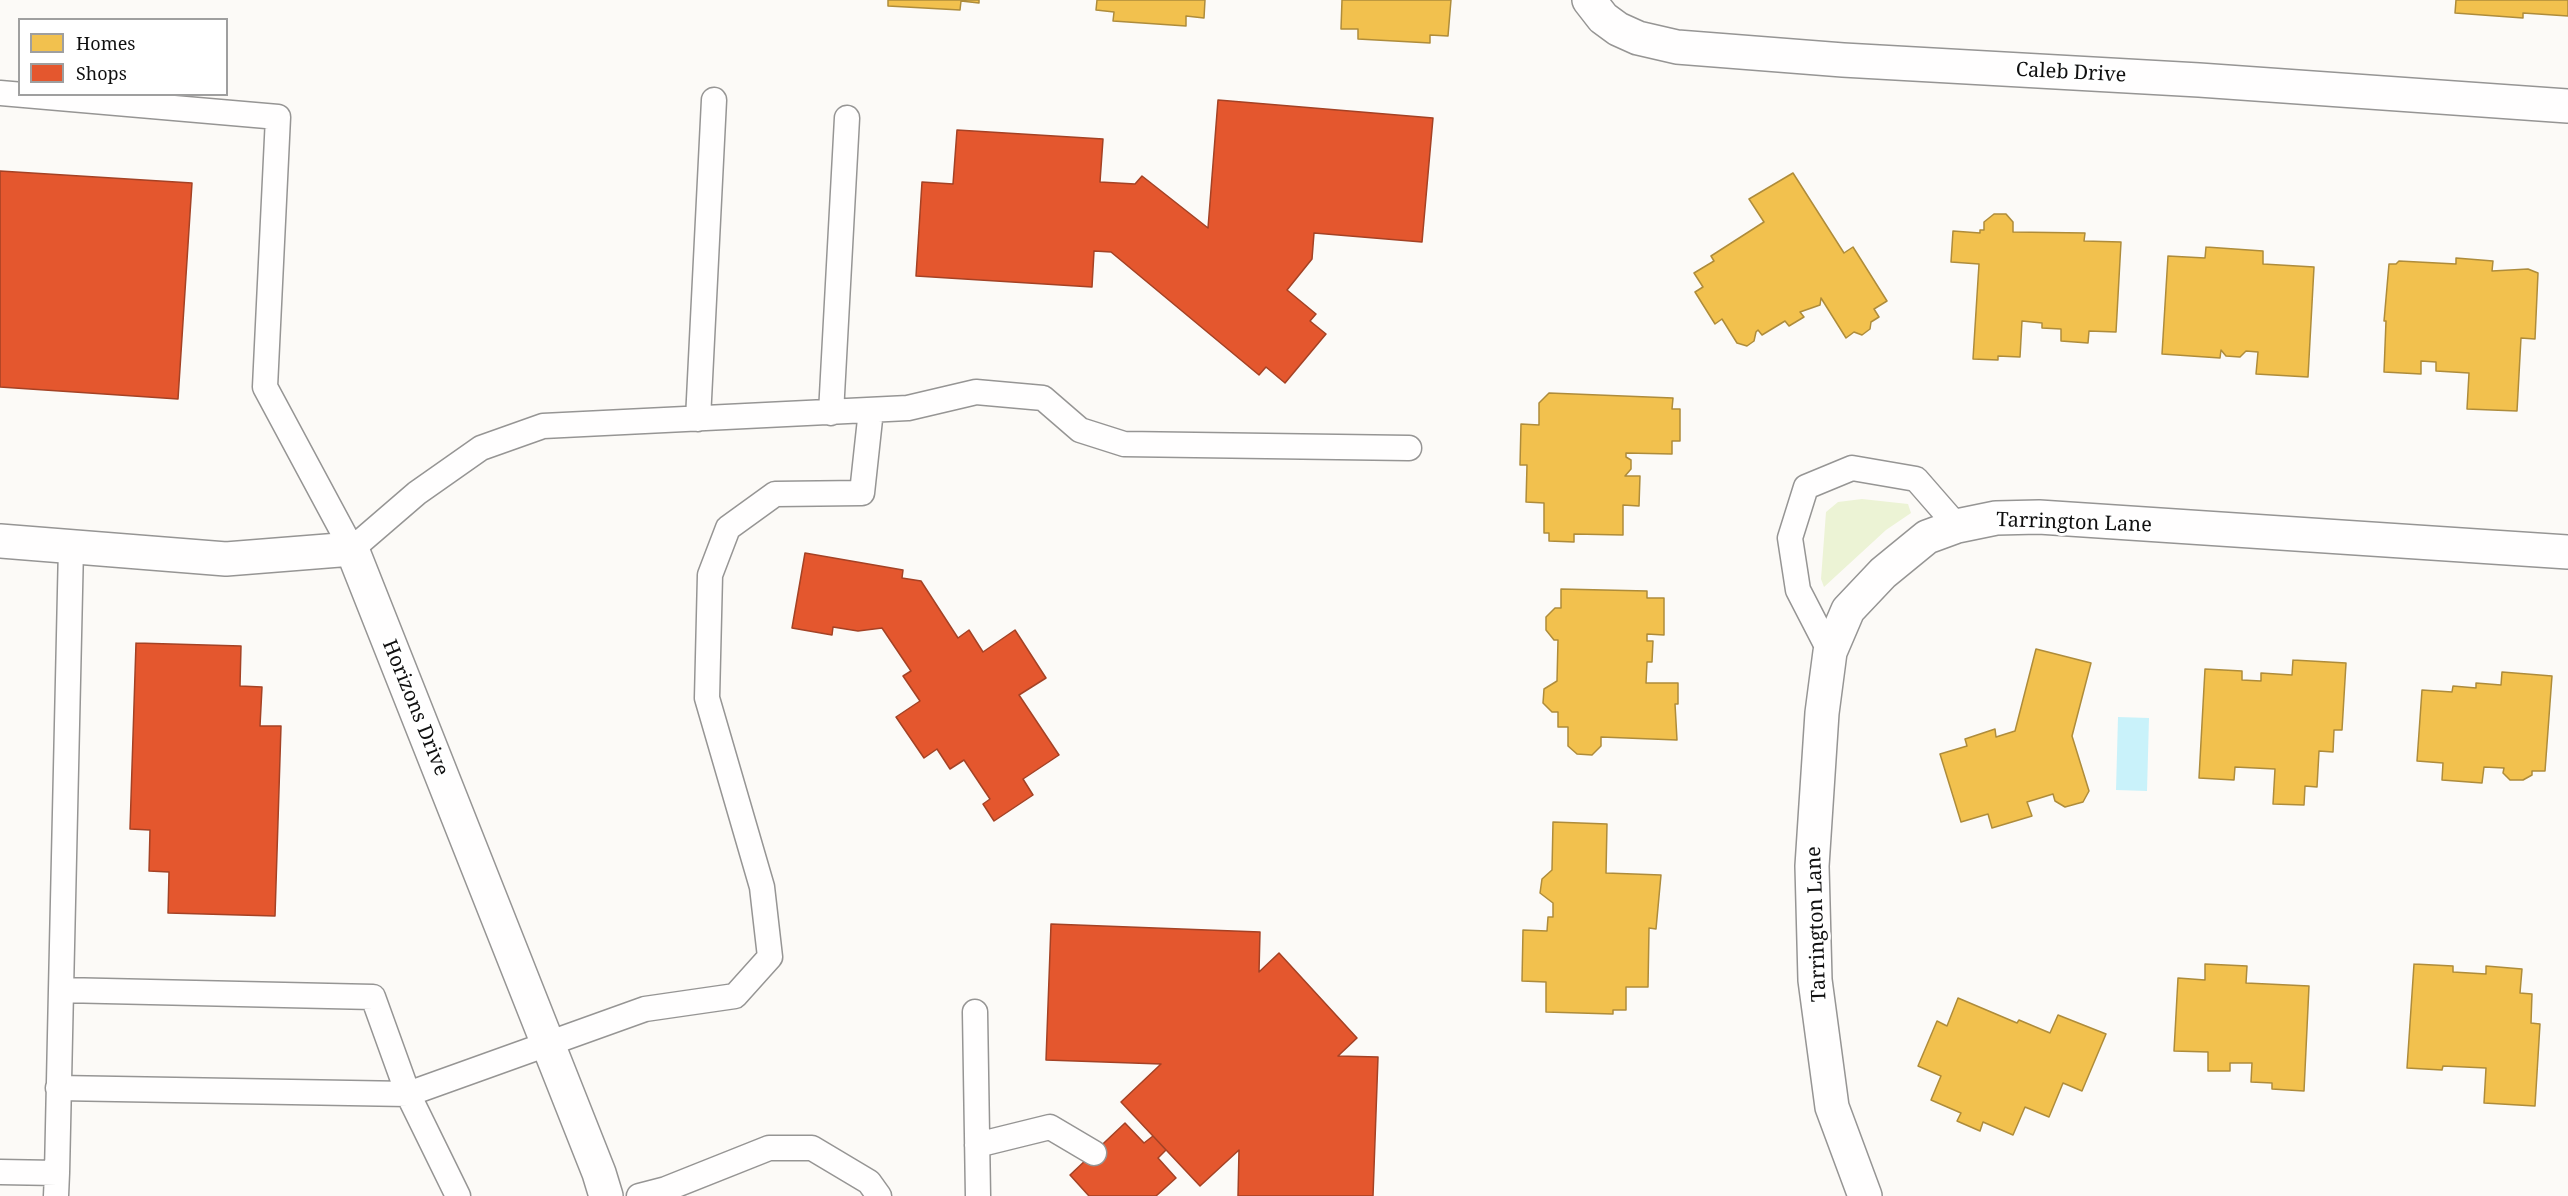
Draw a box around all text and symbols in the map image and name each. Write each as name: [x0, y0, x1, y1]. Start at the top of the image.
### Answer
legend: [18, 18, 228, 96]
text: Homes: [76, 31, 135, 55]
street label: Caleb Drive: [2015, 58, 2127, 88]
text: Shops: [76, 61, 127, 85]
street label: Tarrington Lane: [1996, 508, 2152, 538]
street label: Horizons Drive: [377, 636, 453, 780]
street label: Tarrington Lane: [1802, 846, 1832, 1002]

